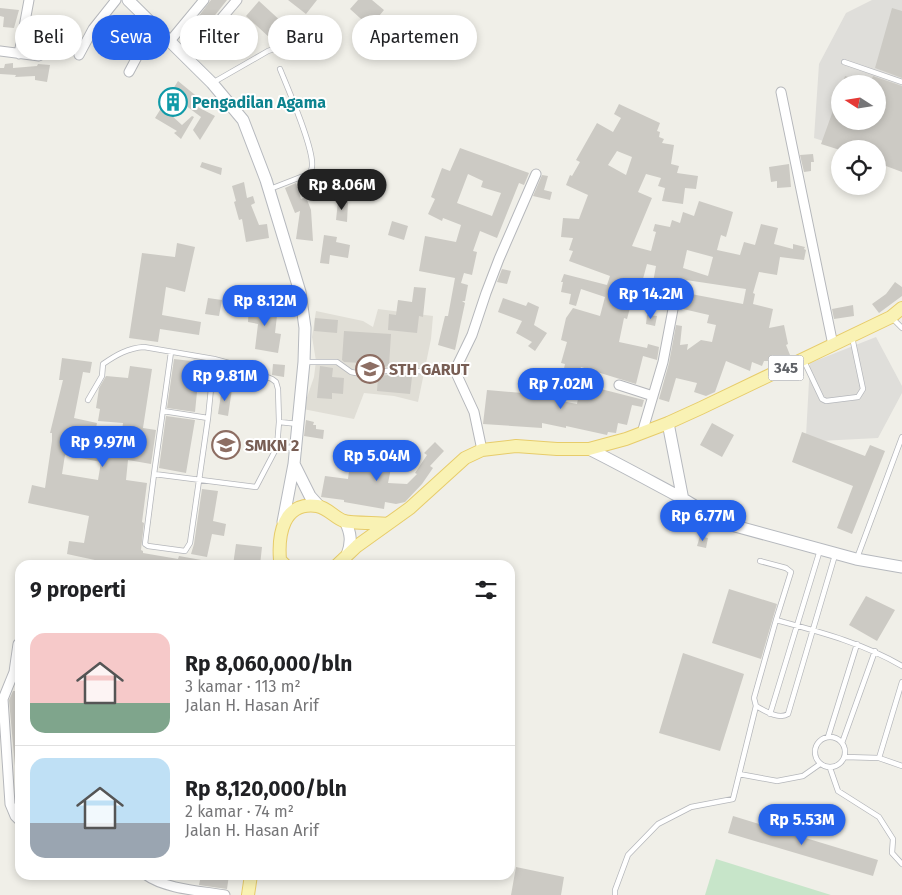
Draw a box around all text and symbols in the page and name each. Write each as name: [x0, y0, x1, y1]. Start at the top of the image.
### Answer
chip: Beli: [15, 15, 82, 60]
chip: Sewa: [92, 15, 170, 60]
chip: Filter: [180, 15, 258, 60]
chip: Baru: [268, 15, 342, 60]
chip: Apartemen: [352, 15, 477, 60]
north arrow: [831, 75, 886, 130]
map controls: [831, 75, 886, 195]
building icon: Pengadilan Agama: [158, 87, 188, 117]
place label: Pengadilan Agama: [192, 93, 326, 112]
button: locate: [831, 140, 886, 195]
pin: Rp 8.06M: [290, 168, 394, 211]
text: Rp 8.06M: [308, 175, 376, 194]
pin: Rp 14.2M: [599, 278, 703, 320]
pin: Rp 8.12M: [213, 284, 317, 327]
text: Rp 14.2M: [619, 284, 683, 303]
text: Rp 8.12M: [233, 291, 297, 310]
school or university icon: STH GARUT: [355, 354, 385, 384]
road number: 345: [768, 356, 804, 380]
pin: Rp 9.81M: [173, 360, 277, 402]
place label: STH GARUT: [389, 360, 470, 379]
text: Rp 9.81M: [193, 366, 257, 385]
pin: Rp 7.02M: [509, 368, 613, 410]
text: Rp 7.02M: [529, 374, 593, 393]
pin: Rp 9.97M: [51, 426, 155, 468]
school or university icon: SMKN 2: [211, 430, 241, 460]
text: Rp 9.97M: [71, 432, 135, 451]
place label: SMKN 2: [245, 436, 299, 455]
pin: Rp 5.04M: [325, 440, 429, 482]
text: Rp 5.04M: [344, 446, 410, 465]
pin: Rp 6.77M: [651, 500, 755, 542]
text: Rp 6.77M: [671, 506, 735, 525]
icon: filters: [472, 576, 500, 604]
text: 9 properti: [30, 577, 126, 603]
text: Rp 8,060,000/bln: [185, 651, 352, 677]
icon: home: [70, 653, 130, 713]
text: 3 kamar · 113 m²: [185, 677, 301, 696]
text: Jalan H. Hasan Arif: [185, 696, 319, 715]
text: Rp 8,120,000/bln: [185, 776, 347, 802]
icon: home: [70, 778, 130, 838]
text: 2 kamar · 74 m²: [185, 802, 294, 821]
pin: Rp 5.53M: [750, 804, 854, 846]
text: Rp 5.53M: [769, 810, 835, 829]
text: Jalan H. Hasan Arif: [185, 821, 319, 840]

